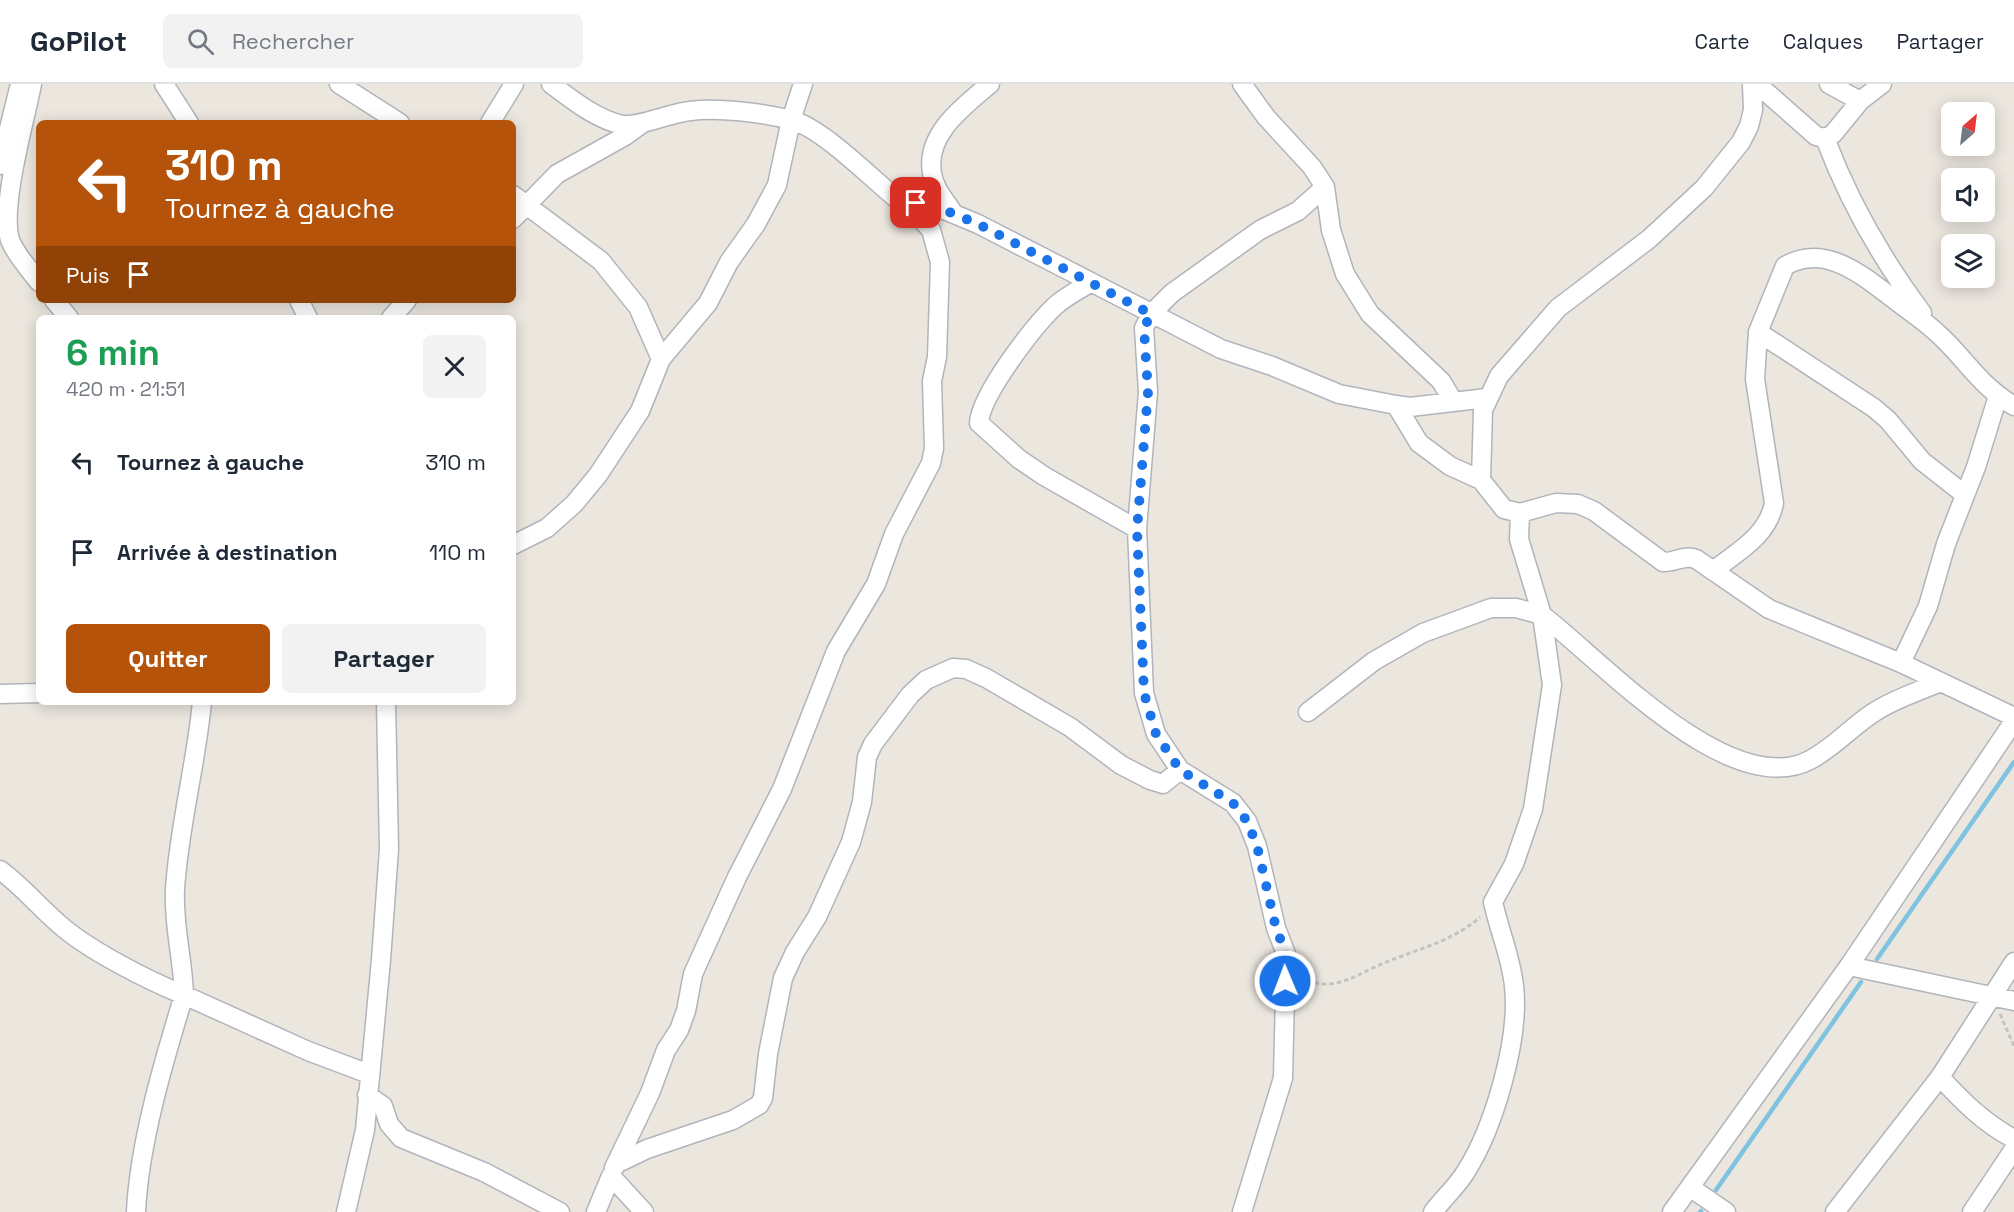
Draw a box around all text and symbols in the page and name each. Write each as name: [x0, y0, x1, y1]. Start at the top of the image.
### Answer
search box: [163, 14, 583, 68]
text: GoPilot: [30, 23, 127, 59]
icon: search: [184, 25, 217, 58]
text: Rechercher: [232, 27, 354, 55]
text: Carte: [1695, 28, 1750, 55]
text: Calques: [1783, 28, 1863, 55]
text: Partager: [1896, 28, 1984, 55]
north arrow: [1941, 102, 1995, 156]
map controls: [1941, 102, 1995, 288]
text: 310 m: [165, 139, 283, 192]
icon: left: [66, 144, 144, 222]
button: sound: [1941, 168, 1995, 222]
pin: [890, 177, 941, 228]
icon: arrive: [899, 186, 932, 219]
text: Tournez à gauche: [165, 191, 395, 226]
button: layers: [1941, 234, 1995, 288]
icon: arrive: [122, 258, 155, 291]
text: Puis: [66, 261, 110, 289]
text: 6 min: [66, 330, 160, 376]
button: close: [423, 335, 486, 398]
text: 420 m · 21:51: [66, 376, 185, 402]
icon: left: [66, 446, 99, 479]
text: Tournez à gauche: [117, 448, 304, 476]
text: 310 m: [425, 448, 486, 476]
icon: arrive: [66, 536, 99, 569]
text: Arrivée à destination: [117, 538, 338, 566]
text: 110 m: [429, 538, 486, 566]
button: Quitter: [66, 624, 270, 693]
button: Partager: [282, 624, 486, 693]
position arrow: [1253, 949, 1317, 1013]

